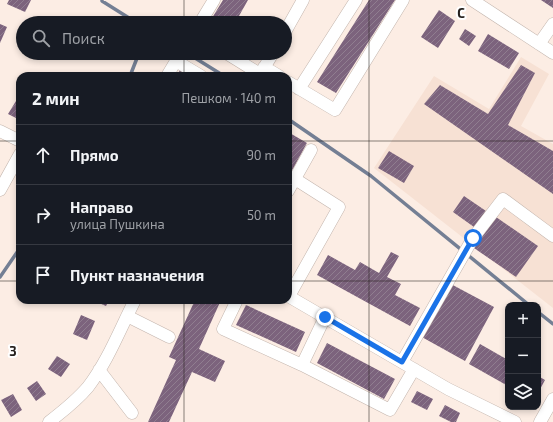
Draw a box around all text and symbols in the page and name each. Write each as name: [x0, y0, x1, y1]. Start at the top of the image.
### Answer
text: C: [457, 5, 465, 21]
search box: [16, 16, 292, 60]
icon: search: [30, 27, 52, 49]
text: Поиск: [62, 29, 105, 47]
text: 2 мин: [32, 88, 80, 108]
text: Пешком · 140 m: [182, 90, 276, 106]
icon: ahead: [32, 144, 54, 166]
text: Прямо: [70, 146, 119, 164]
text: 90 m: [246, 147, 276, 163]
text: Направо: [70, 198, 133, 216]
icon: right: [32, 204, 54, 226]
text: 50 m: [247, 207, 276, 223]
text: улица Пушкина: [70, 216, 165, 232]
route start: [464, 229, 482, 247]
icon: arrive: [32, 264, 54, 286]
text: Пункт назначения: [70, 266, 204, 284]
map controls: [505, 302, 541, 410]
button: +: [505, 302, 541, 338]
route end: [316, 308, 334, 326]
button: −: [505, 338, 541, 374]
text: 3: [9, 343, 17, 359]
button: layers: [505, 374, 541, 410]

